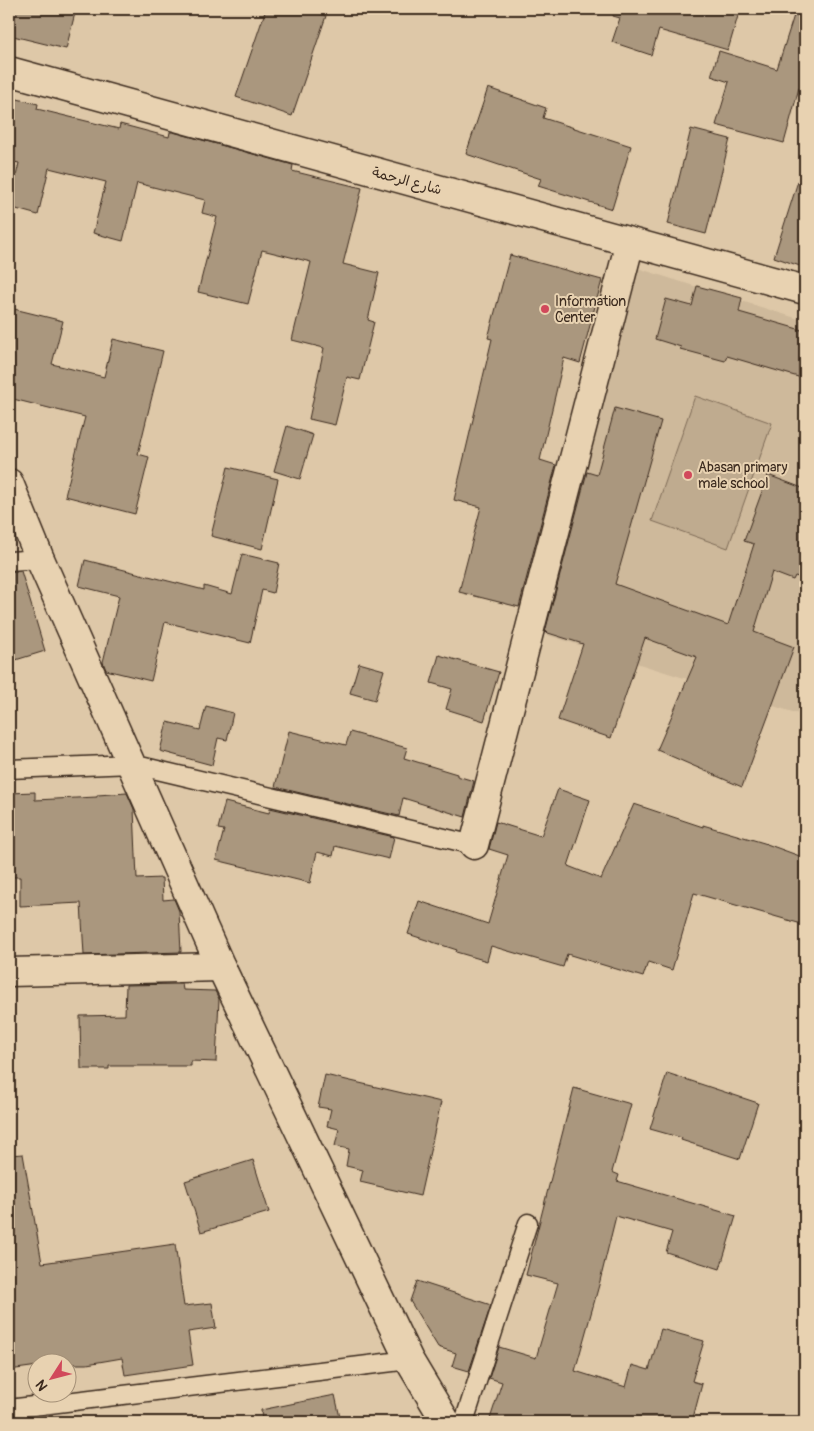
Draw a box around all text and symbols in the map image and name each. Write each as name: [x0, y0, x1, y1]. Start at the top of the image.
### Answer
street label: شارع الرحمة: [370, 164, 444, 199]
place label: Information Center: [555, 293, 626, 326]
marker: Information Center: [539, 303, 551, 315]
place label: Abasan primary male school: [698, 459, 787, 492]
marker: Abasan primary male school: [682, 469, 694, 481]
north arrow: [28, 1354, 78, 1404]
text: N: [32, 1377, 52, 1394]

